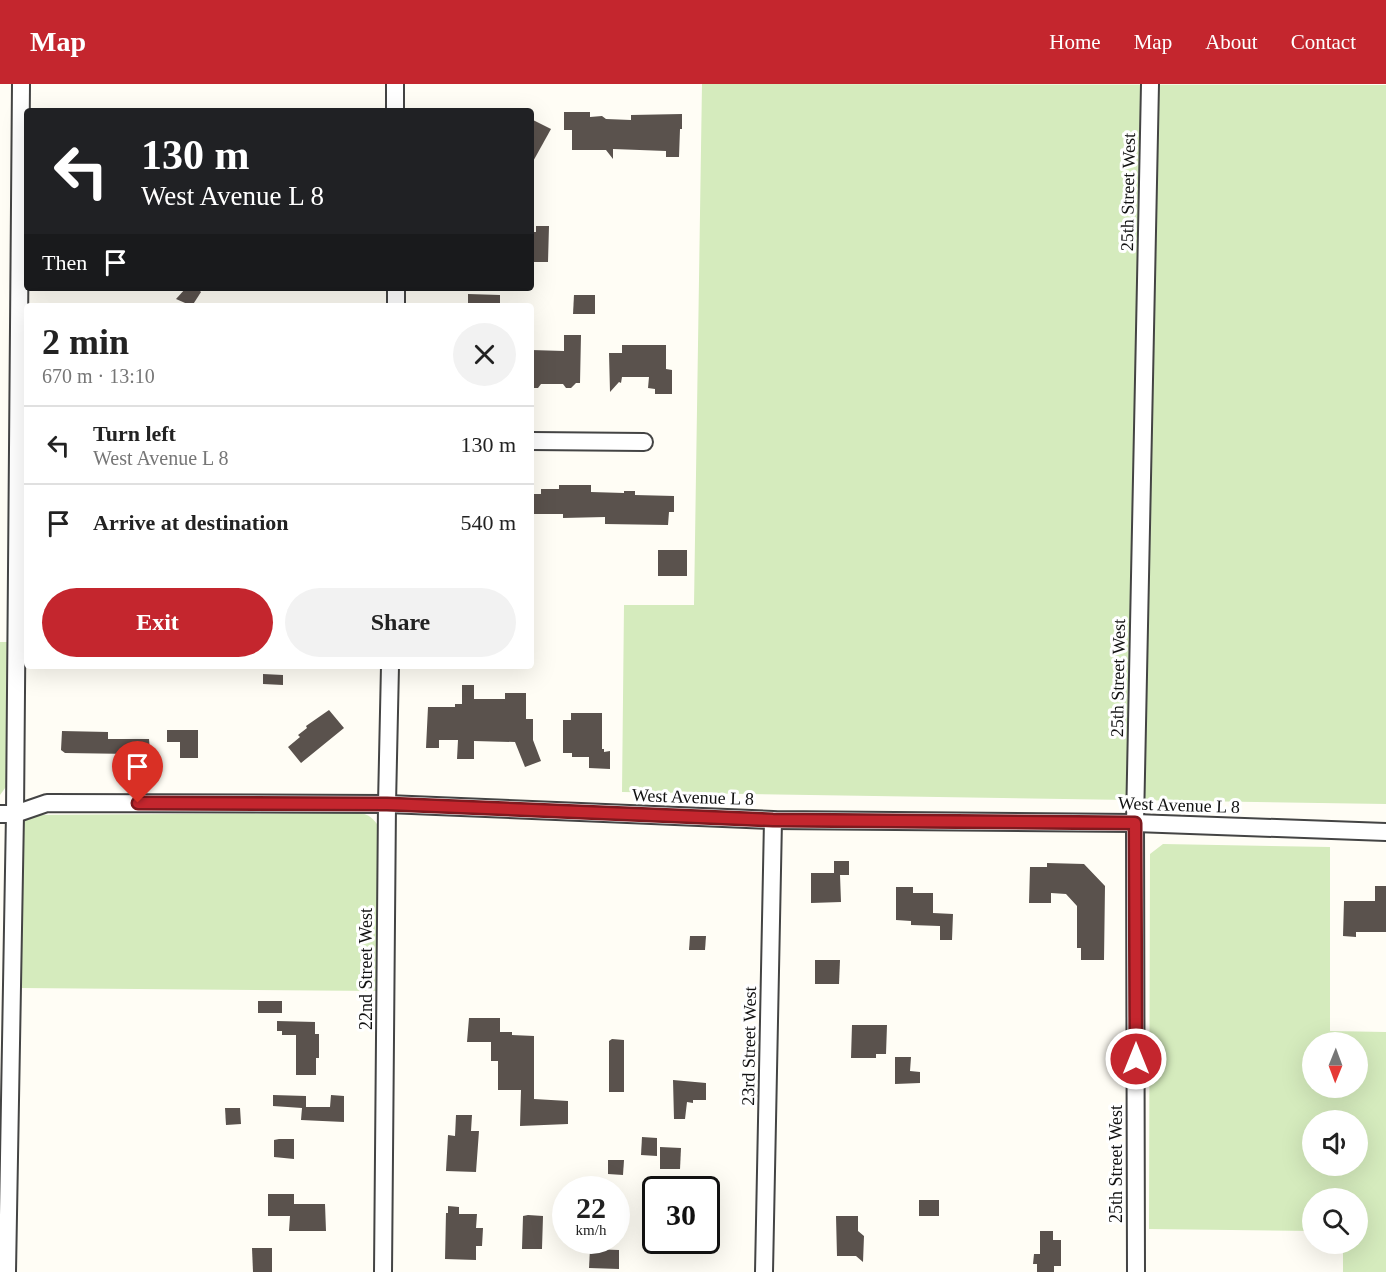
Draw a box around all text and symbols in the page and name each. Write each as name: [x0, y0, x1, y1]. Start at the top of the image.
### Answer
text: Map: [30, 26, 86, 57]
text: Home: [1049, 30, 1101, 54]
text: Map: [1134, 30, 1172, 54]
text: About: [1205, 30, 1258, 54]
text: Contact: [1291, 30, 1356, 54]
icon: left: [42, 132, 120, 210]
text: 130 m: [141, 132, 250, 178]
street label: 25th Street West: [1117, 133, 1139, 251]
text: West Avenue L 8: [141, 181, 324, 211]
icon: arrive: [99, 246, 132, 279]
text: Then: [42, 250, 87, 275]
text: 2 min: [42, 322, 129, 362]
button: close: [453, 323, 516, 386]
text: 670 m · 13:10: [42, 365, 155, 387]
text: Turn left: [93, 421, 176, 446]
icon: left: [42, 429, 75, 462]
text: 130 m: [460, 432, 516, 457]
text: West Avenue L 8: [93, 447, 229, 469]
icon: arrive: [42, 507, 75, 540]
text: Arrive at destination: [93, 510, 289, 535]
text: 540 m: [460, 510, 516, 535]
button: Exit: [42, 588, 273, 657]
button: Share: [285, 588, 516, 657]
street label: 25th Street West: [1107, 619, 1129, 737]
pin: [112, 741, 163, 803]
icon: arrive: [121, 750, 154, 783]
street label: West Avenue L 8: [632, 785, 754, 809]
street label: West Avenue L 8: [1118, 793, 1240, 817]
street label: 22nd Street West: [356, 908, 376, 1030]
street label: 23rd Street West: [738, 986, 760, 1106]
position arrow: [1104, 1027, 1168, 1091]
north arrow: [1302, 1032, 1368, 1098]
map controls: [1302, 1032, 1368, 1254]
street label: 25th Street West: [1106, 1105, 1126, 1223]
button: sound: [1302, 1110, 1368, 1176]
speed limit sign: 30: [642, 1176, 720, 1254]
button: search: [1302, 1188, 1368, 1254]
text: 22: [576, 1191, 606, 1224]
text: km/h: [576, 1222, 606, 1238]

